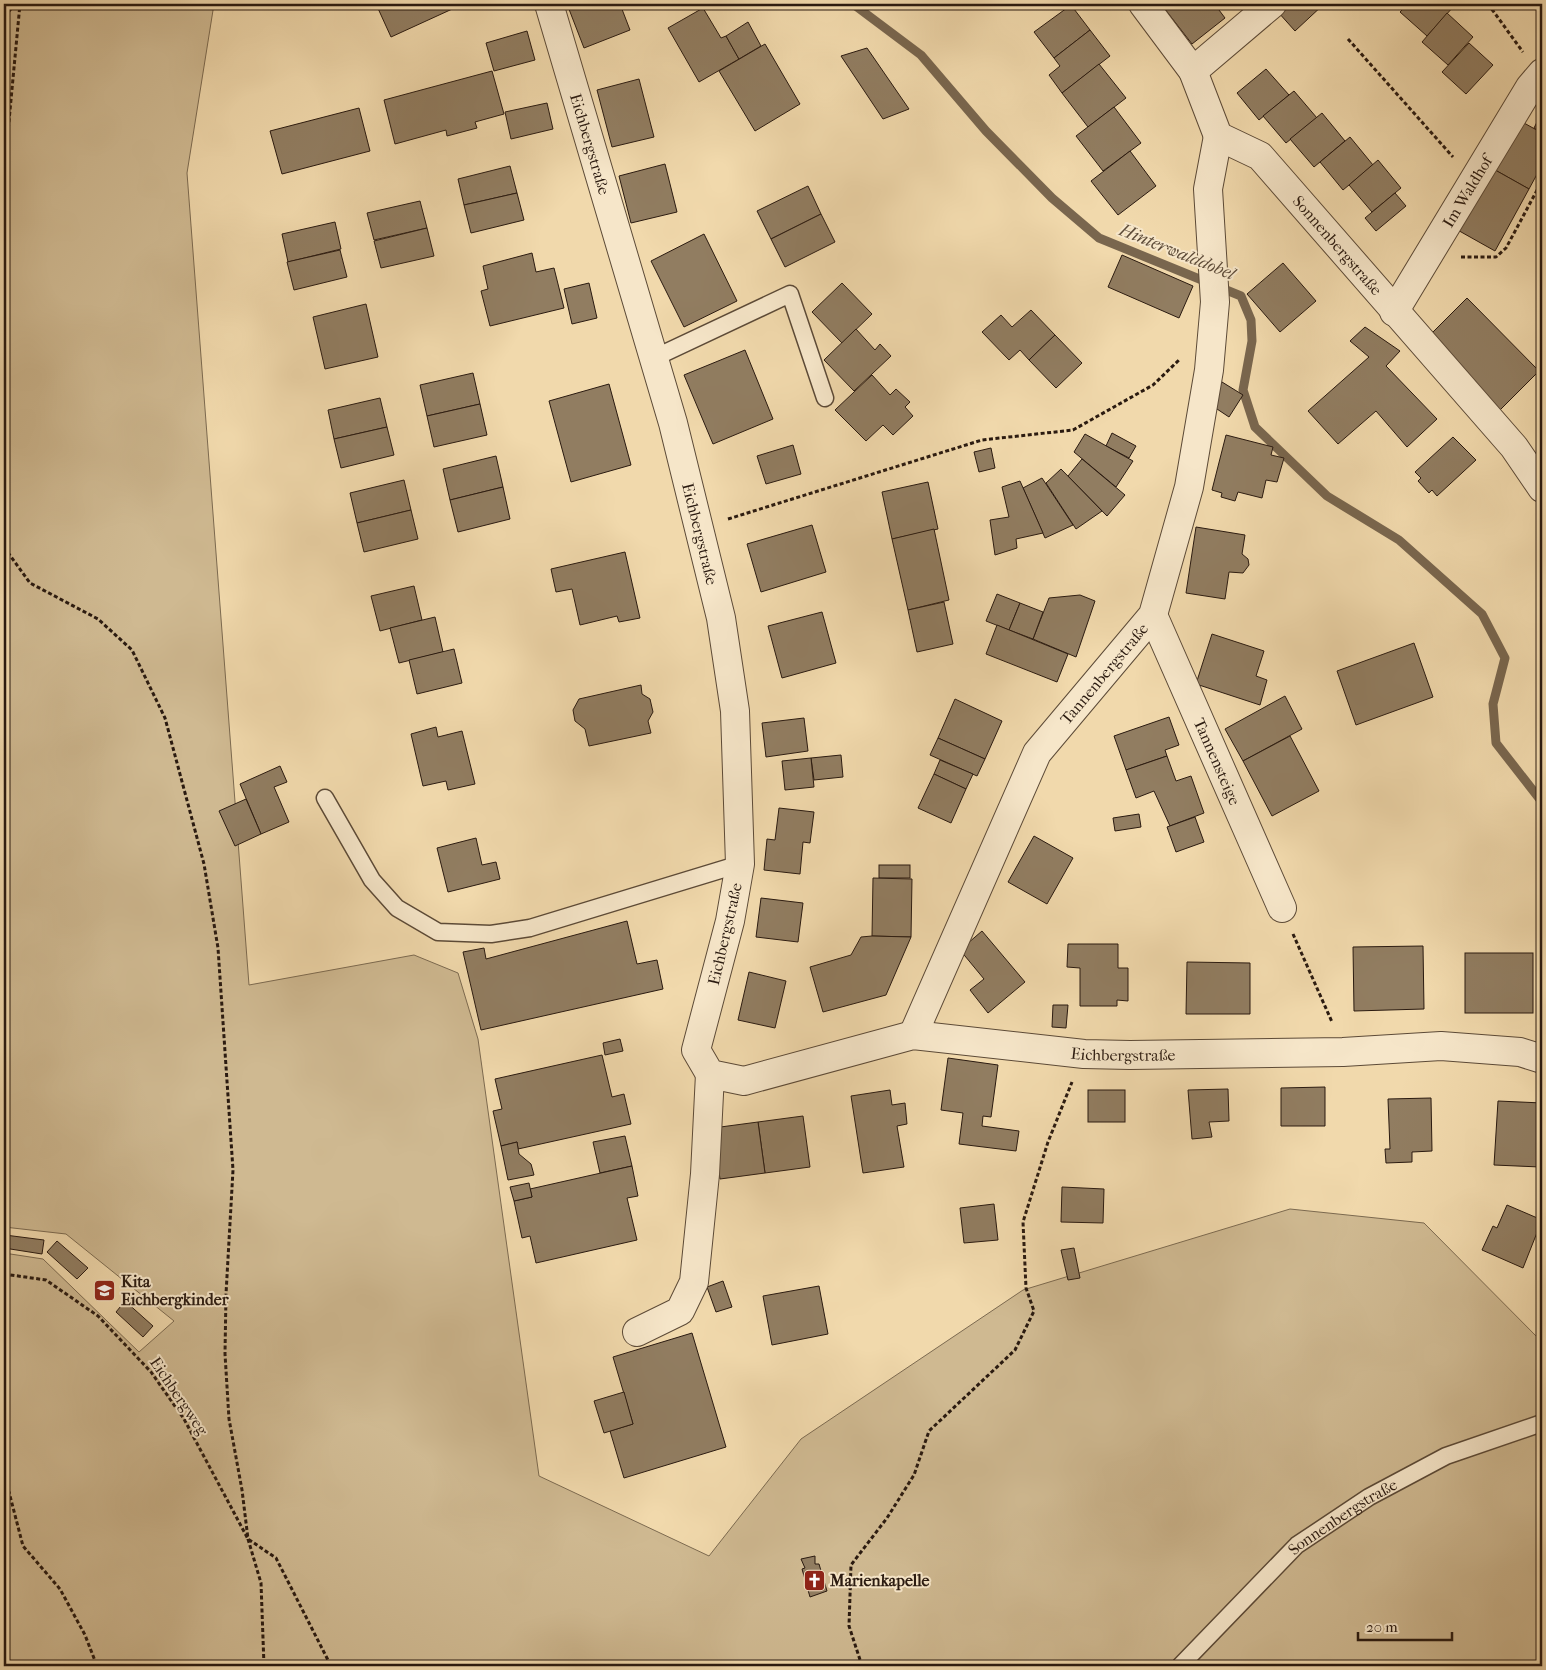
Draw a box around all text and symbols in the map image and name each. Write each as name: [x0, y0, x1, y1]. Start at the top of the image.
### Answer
street label: Eichbergstraße: [567, 91, 614, 197]
street label: Im Waldhof: [1438, 149, 1498, 231]
street label: Sonnenbergstraße: [1289, 191, 1386, 299]
water label: Hinterwalddobel: [1115, 219, 1240, 286]
street label: Eichbergstraße: [679, 481, 722, 587]
street label: Tannenbergstraße: [1056, 619, 1152, 728]
street label: Tannensteige: [1190, 715, 1245, 808]
street label: Eichbergstraße: [704, 881, 746, 987]
street label: Eichbergstraße: [1070, 1043, 1176, 1065]
place label: Kita Eichbergkinder: [121, 1272, 230, 1310]
school or university icon: Kita Eichbergkinder: [93, 1278, 117, 1302]
street label: Eichbergweg: [146, 1353, 212, 1439]
street label: Sonnenbergstraße: [1284, 1474, 1400, 1558]
church icon: Marienkapelle: [802, 1568, 826, 1592]
place label: Marienkapelle: [829, 1571, 930, 1591]
scale bar: [1358, 1610, 1452, 1642]
text: 20 m: [1366, 1618, 1398, 1636]

